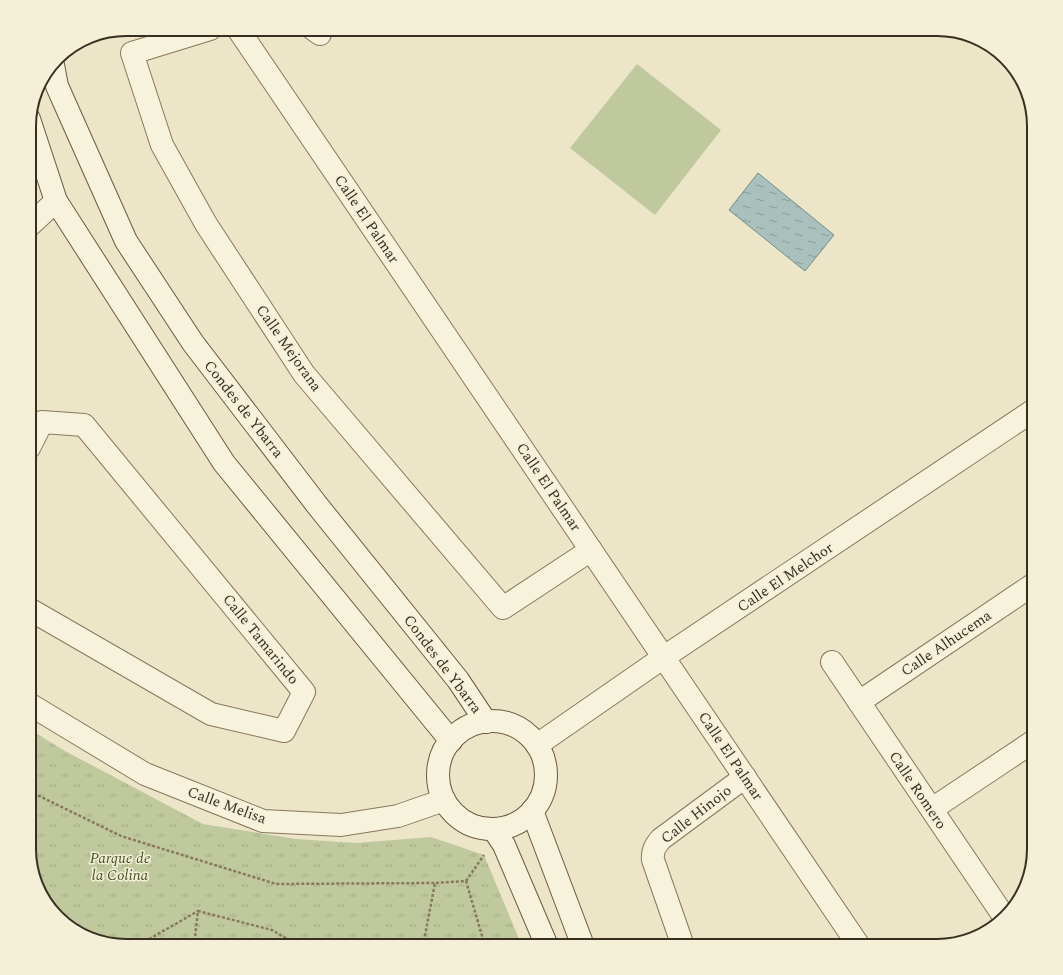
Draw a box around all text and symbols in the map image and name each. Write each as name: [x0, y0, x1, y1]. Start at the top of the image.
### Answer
street label: Calle El Palmar: [328, 170, 405, 268]
street label: Calle Mejorana: [250, 300, 328, 397]
street label: Condes de Ybarra: [198, 355, 290, 464]
street label: Calle El Palmar: [510, 438, 587, 536]
street label: Calle El Melchor: [732, 537, 838, 618]
street label: Calle Tamarindo: [217, 589, 304, 690]
street label: Calle Alhucema: [896, 604, 997, 682]
street label: Condes de Ybarra: [398, 610, 488, 719]
street label: Calle El Palmar: [692, 707, 769, 805]
street label: Calle Romero: [883, 746, 952, 834]
street label: Calle Hinojo: [656, 779, 737, 849]
street label: Calle Melisa: [184, 781, 270, 831]
park label: Parque de la Colina: [90, 847, 151, 887]

